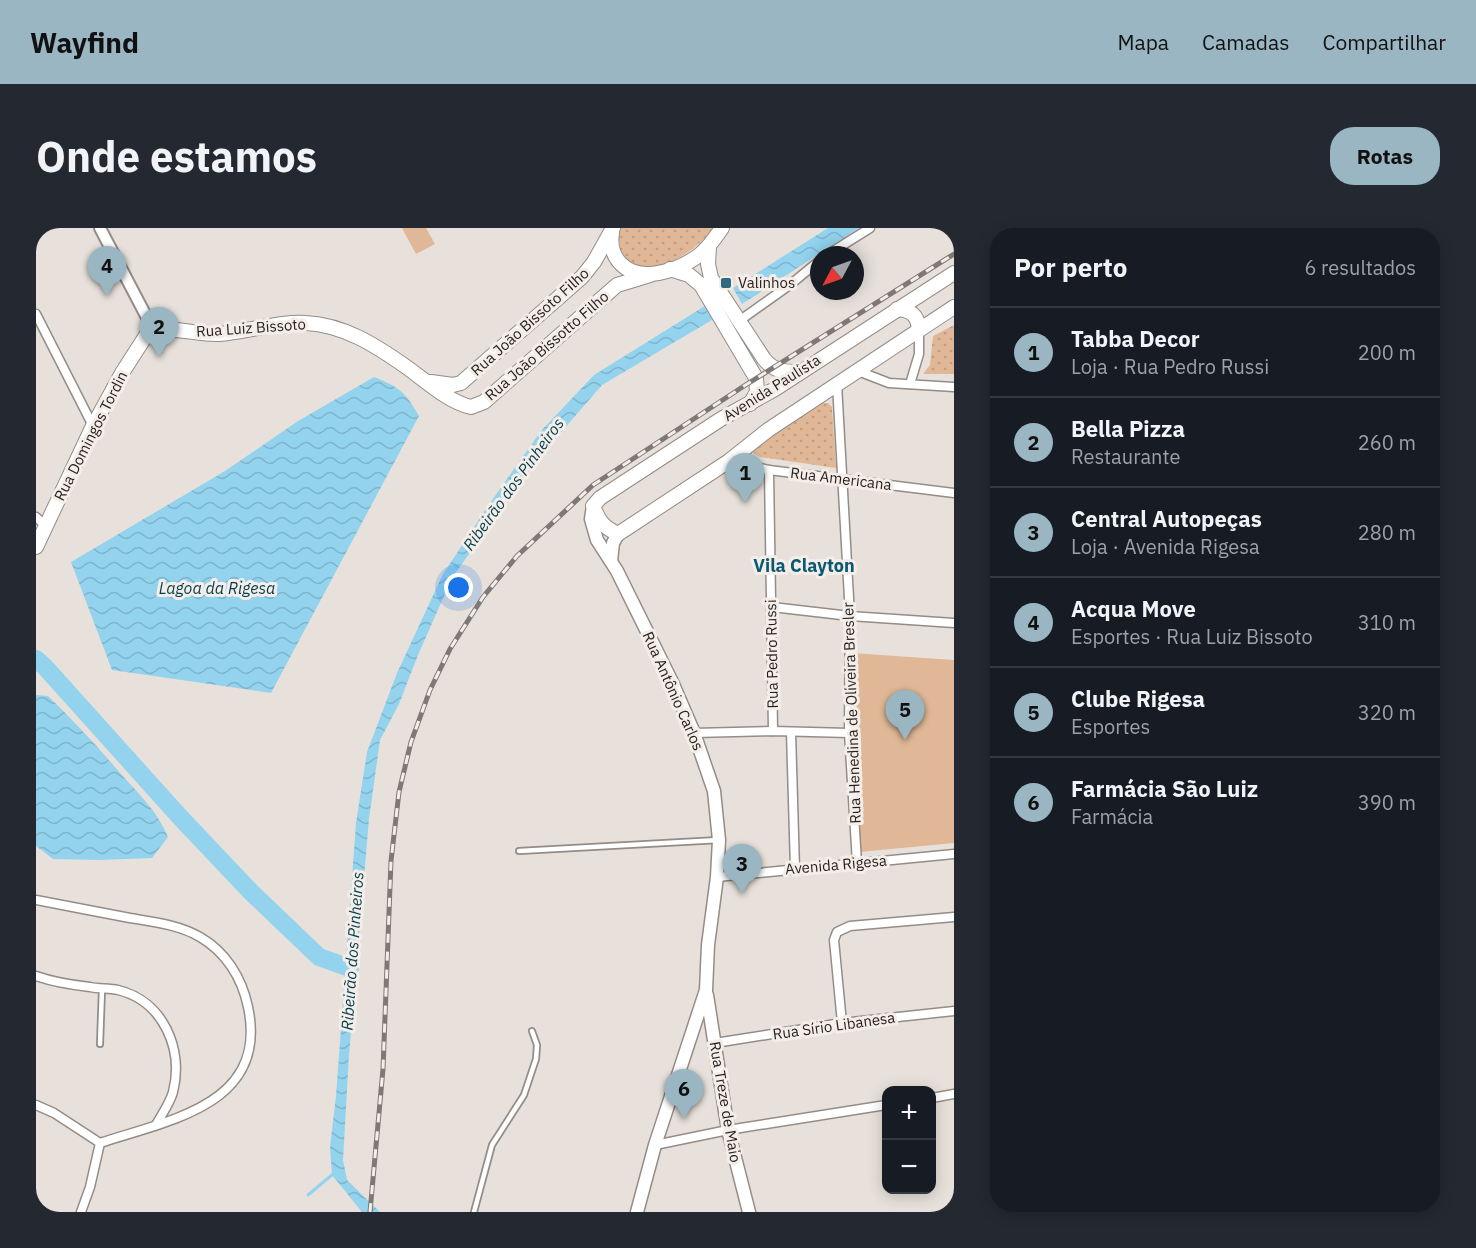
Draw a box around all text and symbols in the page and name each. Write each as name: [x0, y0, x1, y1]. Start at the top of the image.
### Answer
text: Wayfind: [30, 24, 139, 61]
text: Mapa: [1117, 28, 1169, 56]
text: Camadas: [1202, 28, 1289, 56]
text: Compartilhar: [1322, 28, 1446, 56]
button: Rotas: [1330, 127, 1440, 185]
text: Onde estamos: [36, 129, 317, 184]
north arrow: [810, 246, 864, 300]
pin: 4: [88, 247, 126, 296]
text: Por perto: [1014, 250, 1127, 284]
text: 6 resultados: [1304, 254, 1416, 281]
street label: Rua João Bissoto Filho: [467, 264, 593, 380]
place label: Valinhos: [738, 273, 795, 292]
marker: Valinhos: [719, 276, 733, 290]
street label: Rua João Bissotto Filho: [481, 287, 612, 404]
pin: 2: [140, 308, 178, 357]
street label: Rua Luiz Bissoto: [195, 314, 306, 341]
text: Tabba Decor: [1071, 324, 1200, 353]
text: 1: [1028, 339, 1040, 366]
text: 200 m: [1358, 339, 1416, 366]
street label: Avenida Paulista: [720, 350, 824, 425]
text: Loja · Rua Pedro Russi: [1071, 353, 1269, 380]
street label: Rua Domingos Tordin: [50, 368, 131, 504]
water label: Ribeirão dos Pinheiros: [458, 414, 568, 554]
text: Bella Pizza: [1071, 414, 1185, 443]
text: 2: [1028, 429, 1040, 456]
text: 260 m: [1358, 429, 1416, 456]
text: Restaurante: [1071, 443, 1180, 470]
pin: 1: [726, 454, 764, 503]
street label: Rua Americana: [789, 463, 893, 494]
text: Central Autopeças: [1071, 504, 1262, 533]
text: 3: [1028, 519, 1040, 546]
text: 280 m: [1358, 519, 1416, 546]
text: Loja · Avenida Rigesa: [1071, 533, 1260, 560]
district label: Vila Clayton: [753, 554, 855, 577]
your location: [444, 573, 473, 602]
water label: Lagoa da Rigesa: [159, 578, 275, 598]
text: Acqua Move: [1071, 594, 1196, 623]
street label: Rua Pedro Russi: [761, 599, 782, 709]
street label: Rua Henedina de Oliveira Bresler: [838, 601, 865, 824]
text: 4: [1028, 609, 1040, 636]
text: 310 m: [1358, 609, 1416, 636]
text: Esportes · Rua Luiz Bissoto: [1071, 623, 1313, 650]
street label: Rua Antônio Carlos: [639, 628, 708, 753]
text: Clube Rigesa: [1071, 684, 1205, 713]
pin: 5: [886, 690, 924, 740]
text: 5: [1028, 699, 1040, 726]
text: 320 m: [1358, 699, 1416, 726]
text: Esportes: [1071, 713, 1150, 740]
text: Farmácia São Luiz: [1071, 774, 1258, 803]
text: 6: [1028, 789, 1040, 816]
text: 390 m: [1358, 789, 1416, 816]
text: Farmácia: [1071, 803, 1153, 830]
pin: 3: [722, 844, 762, 894]
street label: Avenida Rigesa: [784, 851, 888, 878]
water label: Ribeirão dos Pinheiros: [336, 871, 368, 1031]
street label: Rua Sírio Libanesa: [772, 1008, 896, 1043]
street label: Rua Treze de Maio: [705, 1040, 745, 1164]
pin: 6: [664, 1070, 704, 1119]
map controls: [882, 1086, 936, 1194]
button: +: [882, 1086, 936, 1140]
button: −: [882, 1140, 936, 1194]

